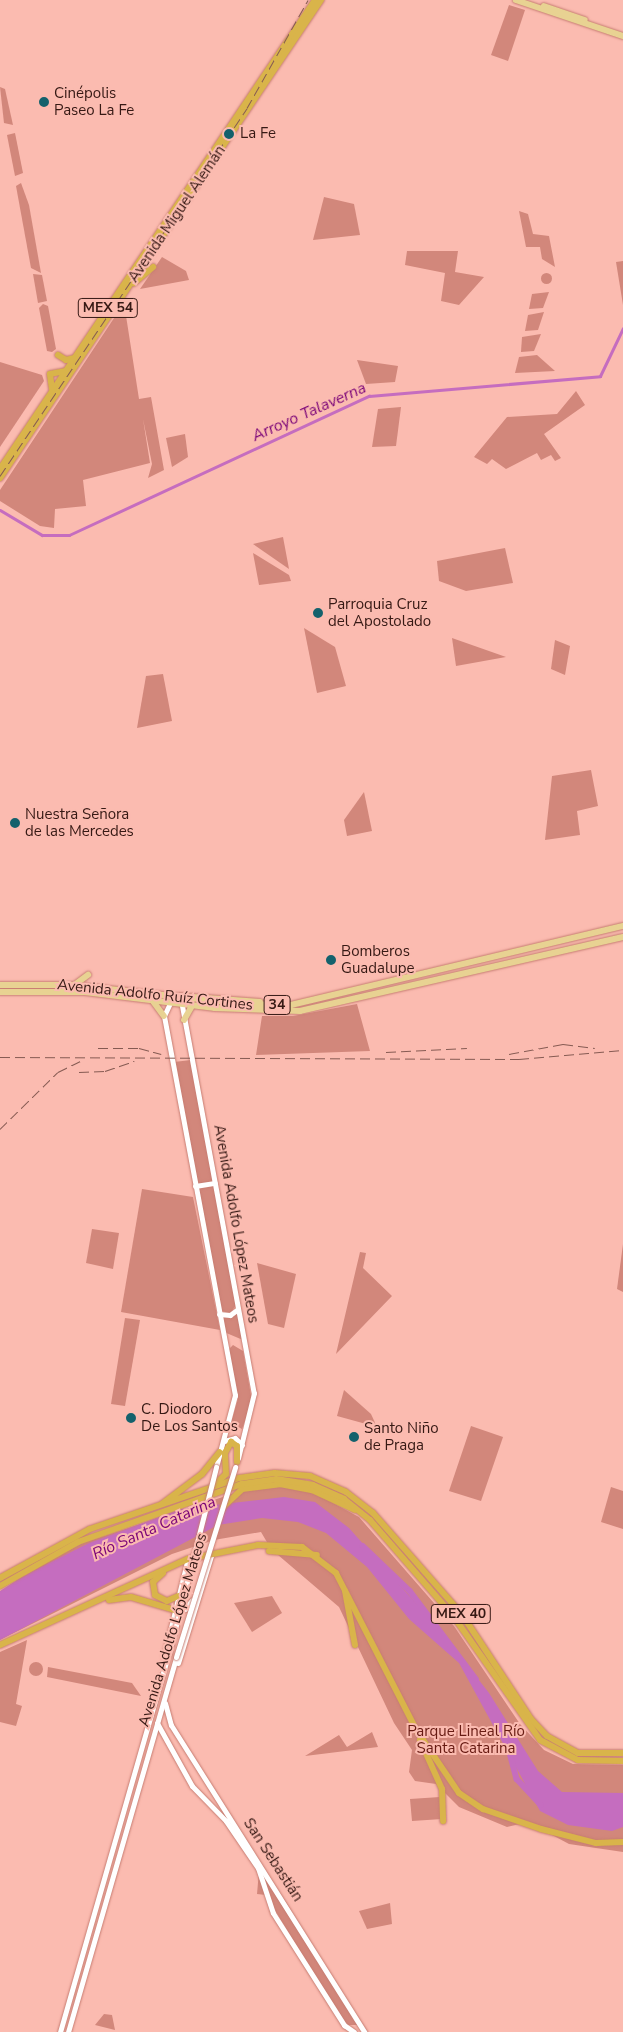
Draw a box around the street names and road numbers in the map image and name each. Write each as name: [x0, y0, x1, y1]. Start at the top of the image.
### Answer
street label: Avenida Miguel Alemán: [125, 142, 229, 286]
road number: MEX 54: [77, 296, 139, 320]
street label: Avenida Adolfo Ruíz Cortines: [56, 976, 254, 1014]
road number: 34: [263, 994, 291, 1016]
street label: Avenida Adolfo López Mateos: [210, 1123, 262, 1325]
street label: Avenida Adolfo López Mateos: [135, 1531, 211, 1729]
road number: MEX 40: [430, 1602, 492, 1626]
street label: San Sebastián: [239, 1815, 307, 1905]

